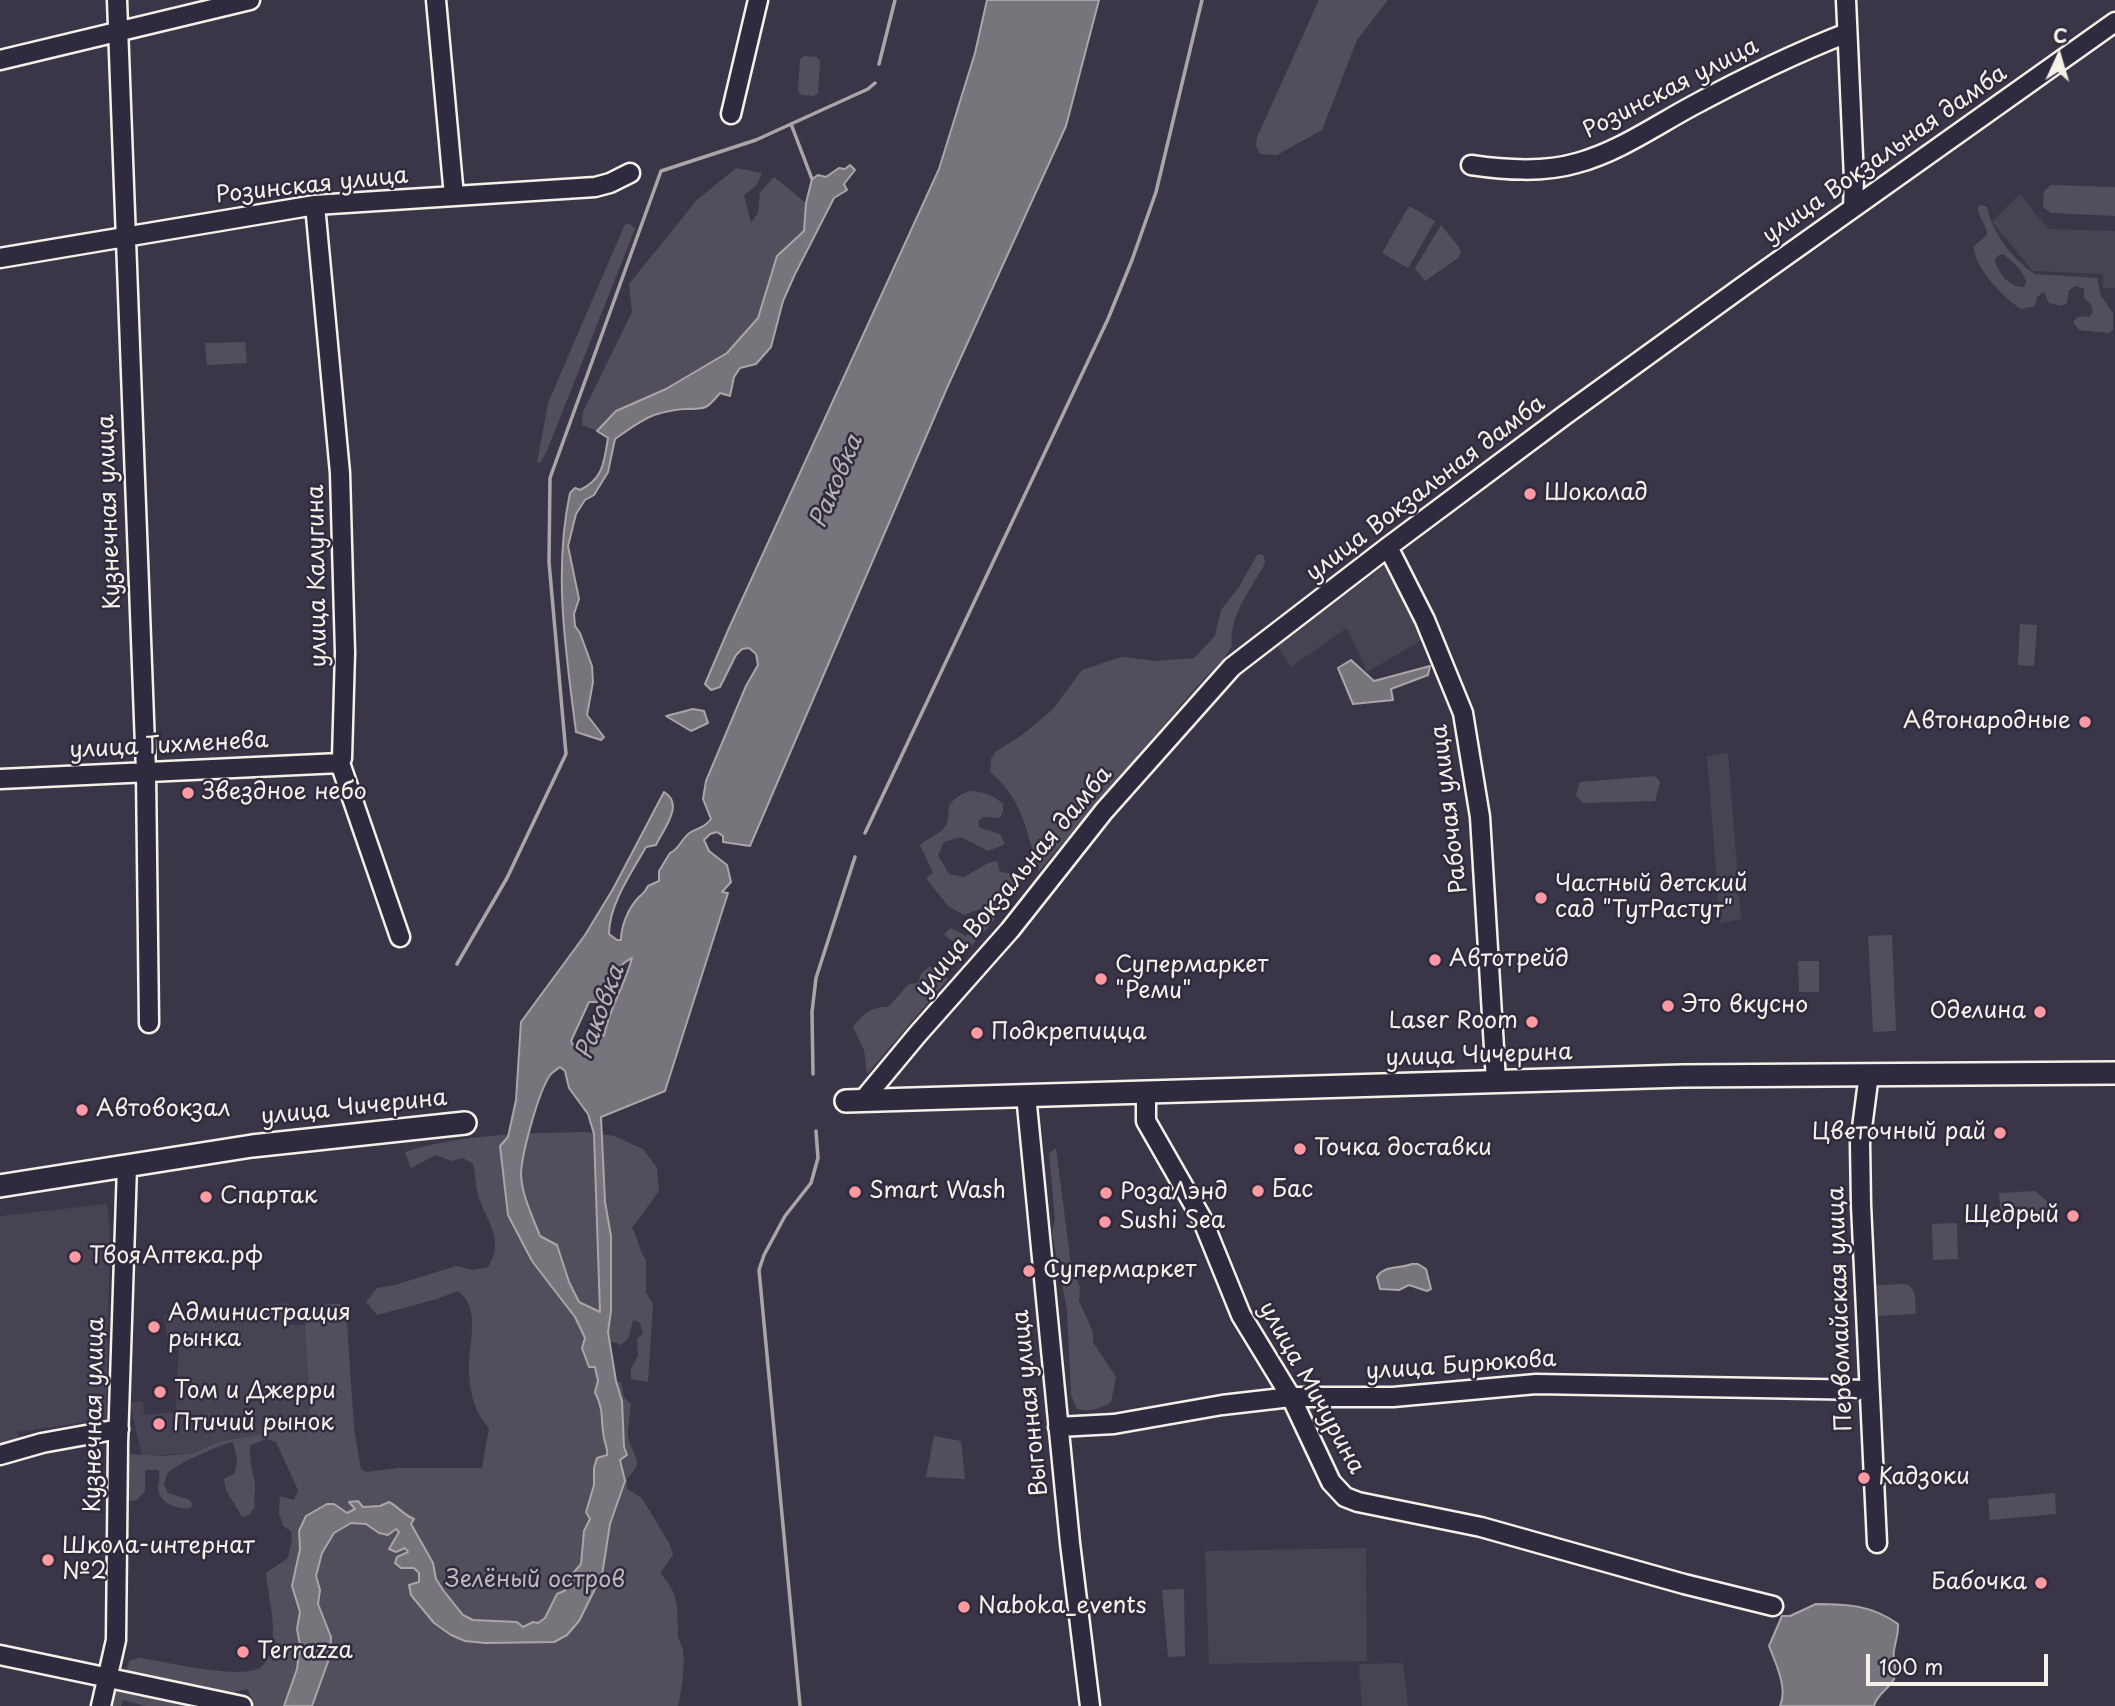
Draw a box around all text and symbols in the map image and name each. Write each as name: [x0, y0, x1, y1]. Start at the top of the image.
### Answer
north arrow: [2024, 21, 2094, 91]
text: С: [2052, 21, 2069, 50]
street label: Розинская улица: [1579, 33, 1763, 145]
street label: улица Вокзальная дамба: [1758, 60, 2012, 250]
street label: Розинская улица: [214, 162, 410, 210]
street label: улица Вокзальная дамба: [1301, 390, 1551, 588]
street label: Кузнечная улица: [93, 414, 127, 610]
water label: Раковка: [804, 431, 870, 533]
place label: Шоколад: [1544, 480, 1648, 508]
street label: улица Калугина: [303, 484, 333, 668]
marker: Шоколад: [1522, 486, 1538, 502]
place label: Автонародные: [1903, 708, 2071, 736]
marker: Автонародные: [2077, 714, 2093, 730]
street label: Рабочая улица: [1426, 723, 1474, 895]
street label: улица Тихменева: [69, 727, 269, 765]
street label: улица Вокзальная дамба: [910, 761, 1118, 1003]
place label: Звездное небо: [202, 779, 367, 807]
marker: Звездное небо: [180, 785, 196, 801]
place label: Частный детский сад "ТутРастут": [1555, 871, 1748, 925]
marker: Частный детский сад "ТутРастут": [1533, 890, 1549, 906]
place label: Автотрейд: [1449, 946, 1569, 974]
place label: Супермаркет "Реми": [1115, 952, 1269, 1006]
marker: Автотрейд: [1427, 952, 1443, 968]
water label: Раковка: [571, 962, 631, 1064]
marker: Супермаркет "Реми": [1093, 971, 1109, 987]
place label: Это вкусно: [1682, 992, 1808, 1020]
marker: Это вкусно: [1660, 998, 1676, 1014]
place label: Оделина: [1929, 998, 2026, 1026]
marker: Оделина: [2032, 1004, 2048, 1020]
place label: Laser Room: [1389, 1008, 1518, 1036]
marker: Laser Room: [1524, 1014, 1540, 1030]
place label: Подкрепицца: [991, 1019, 1147, 1047]
marker: Подкрепицца: [969, 1025, 985, 1041]
street label: улица Чичерина: [1385, 1039, 1573, 1073]
street label: улица Чичерина: [260, 1085, 448, 1131]
place label: Автовокзал: [96, 1096, 231, 1124]
marker: Автовокзал: [74, 1102, 90, 1118]
place label: Цветочный рай: [1812, 1119, 1986, 1147]
marker: Цветочный рай: [1992, 1125, 2008, 1141]
place label: Точка доставки: [1314, 1135, 1492, 1163]
marker: Точка доставки: [1292, 1141, 1308, 1157]
place label: Бас: [1272, 1177, 1313, 1205]
place label: Smart Wash: [869, 1178, 1006, 1206]
place label: РозаЛэнд: [1120, 1179, 1228, 1207]
place label: Спартак: [220, 1183, 317, 1211]
marker: Бас: [1250, 1183, 1266, 1199]
marker: Smart Wash: [847, 1184, 863, 1200]
marker: РозаЛэнд: [1098, 1185, 1114, 1201]
street label: Первомайская улица: [1823, 1186, 1859, 1432]
marker: Спартак: [198, 1189, 214, 1205]
place label: Щедрый: [1964, 1202, 2059, 1230]
place label: Sushi Sea: [1119, 1208, 1225, 1236]
marker: Щедрый: [2065, 1208, 2081, 1224]
marker: Sushi Sea: [1097, 1214, 1113, 1230]
place label: ТвояАптека.рф: [89, 1243, 263, 1271]
marker: ТвояАптека.рф: [67, 1249, 83, 1265]
place label: Супермаркет: [1043, 1257, 1197, 1285]
marker: Супермаркет: [1021, 1263, 1037, 1279]
street label: улица Мичурина: [1252, 1297, 1370, 1479]
place label: Администрация рынка: [168, 1300, 351, 1354]
street label: Выгонная улица: [1007, 1308, 1055, 1498]
street label: Кузнечная улица: [80, 1317, 110, 1513]
marker: Администрация рынка: [146, 1319, 162, 1335]
street label: улица Бирюкова: [1365, 1346, 1557, 1386]
place label: Том и Джерри: [174, 1378, 336, 1406]
marker: Том и Джерри: [152, 1384, 168, 1400]
place label: Птичий рынок: [173, 1410, 334, 1438]
marker: Птичий рынок: [151, 1416, 167, 1432]
place label: Кадзоки: [1878, 1464, 1970, 1492]
marker: Кадзоки: [1856, 1470, 1872, 1486]
place label: Школа-интернат №2: [62, 1533, 254, 1587]
marker: Школа-интернат №2: [40, 1552, 56, 1568]
park label: Зелёный остров: [445, 1567, 625, 1595]
place label: Бабочка: [1931, 1569, 2027, 1597]
marker: Бабочка: [2033, 1575, 2049, 1591]
place label: Naboka_events: [978, 1593, 1146, 1621]
marker: Naboka_events: [956, 1599, 972, 1615]
place label: Terrazza: [257, 1638, 353, 1666]
scale bar: [1870, 1640, 2052, 1684]
marker: Terrazza: [235, 1644, 251, 1660]
text: 100 m: [1879, 1650, 1943, 1682]

